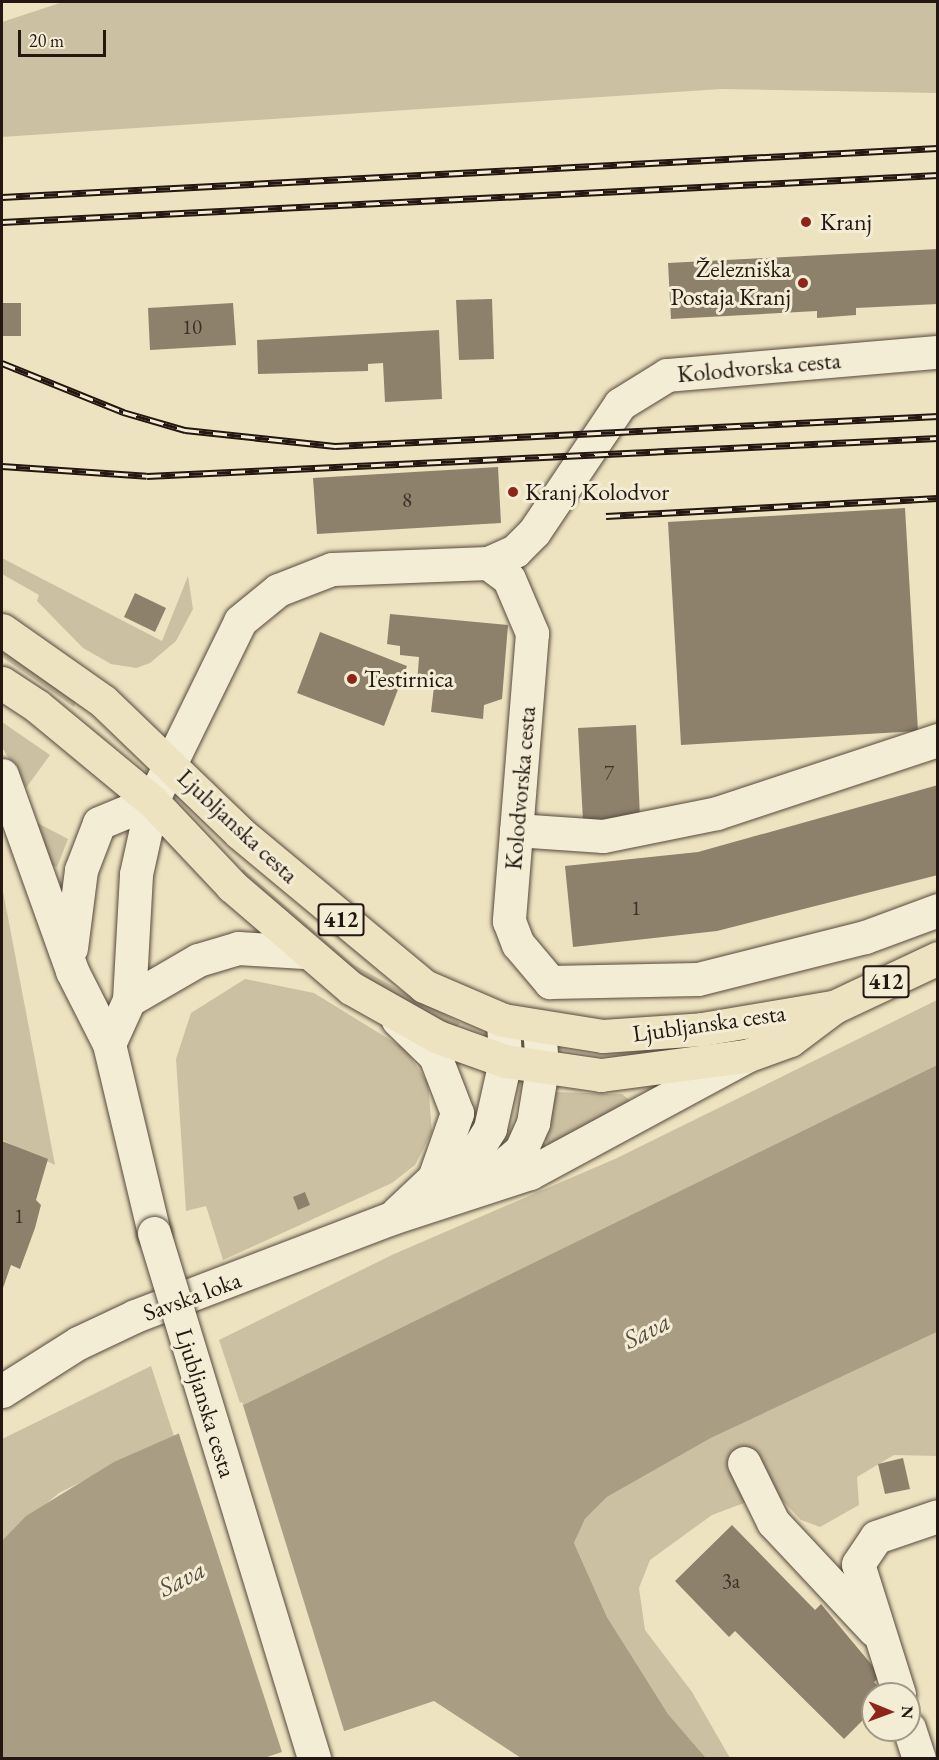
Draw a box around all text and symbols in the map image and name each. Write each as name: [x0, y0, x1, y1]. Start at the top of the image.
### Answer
scale bar: [21, 18, 110, 56]
text: 20 m: [29, 29, 64, 52]
place label: Kranj: [820, 208, 872, 236]
marker: Kranj: [797, 213, 815, 231]
place label: Železniška Postaja Kranj: [671, 255, 791, 311]
marker: Železniška Postaja Kranj: [796, 276, 810, 290]
house number: 10: [182, 314, 202, 340]
street label: Kolodvorska cesta: [676, 345, 842, 389]
place label: Kranj Kolodvor: [525, 478, 669, 506]
marker: Kranj Kolodvor: [506, 485, 520, 499]
house number: 8: [402, 487, 412, 513]
place label: Testirnica: [364, 665, 454, 693]
marker: Testirnica: [345, 672, 359, 686]
street label: Kolodvorska cesta: [498, 705, 542, 871]
house number: 7: [604, 760, 614, 786]
street label: Ljubljanska cesta: [172, 763, 304, 889]
house number: 1: [631, 895, 641, 921]
road number: 412: [317, 901, 365, 939]
road number: 412: [862, 963, 910, 1001]
street label: Ljubljanska cesta: [631, 998, 787, 1048]
house number: 1: [14, 1203, 24, 1229]
street label: Savska loka: [139, 1265, 245, 1327]
water label: Sava: [618, 1306, 676, 1356]
street label: Ljubljanska cesta: [170, 1325, 242, 1481]
water label: Sava: [153, 1554, 211, 1604]
house number: 3a: [722, 1568, 740, 1594]
north arrow: [861, 1682, 921, 1742]
text: N: [897, 1706, 918, 1719]

